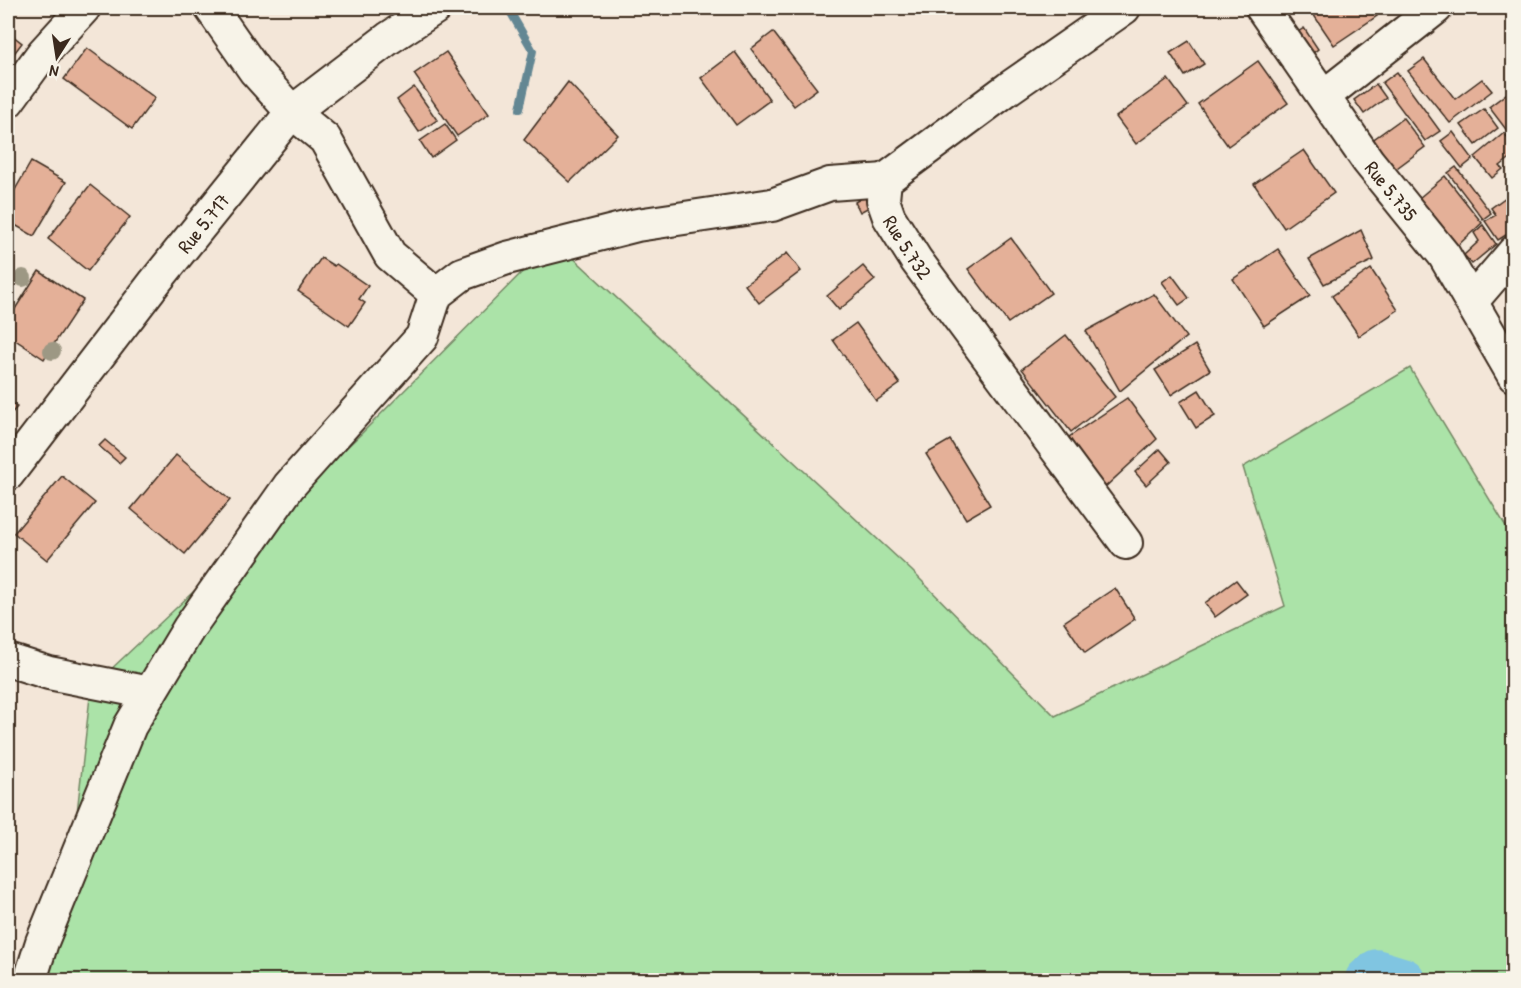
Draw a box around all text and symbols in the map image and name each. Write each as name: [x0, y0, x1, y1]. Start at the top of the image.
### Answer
north arrow: [27, 27, 87, 87]
text: N: [47, 60, 60, 83]
street label: Rue 5.735: [1359, 155, 1425, 226]
street label: Rue 5.717: [170, 187, 235, 258]
street label: Rue 5.732: [878, 210, 939, 285]

